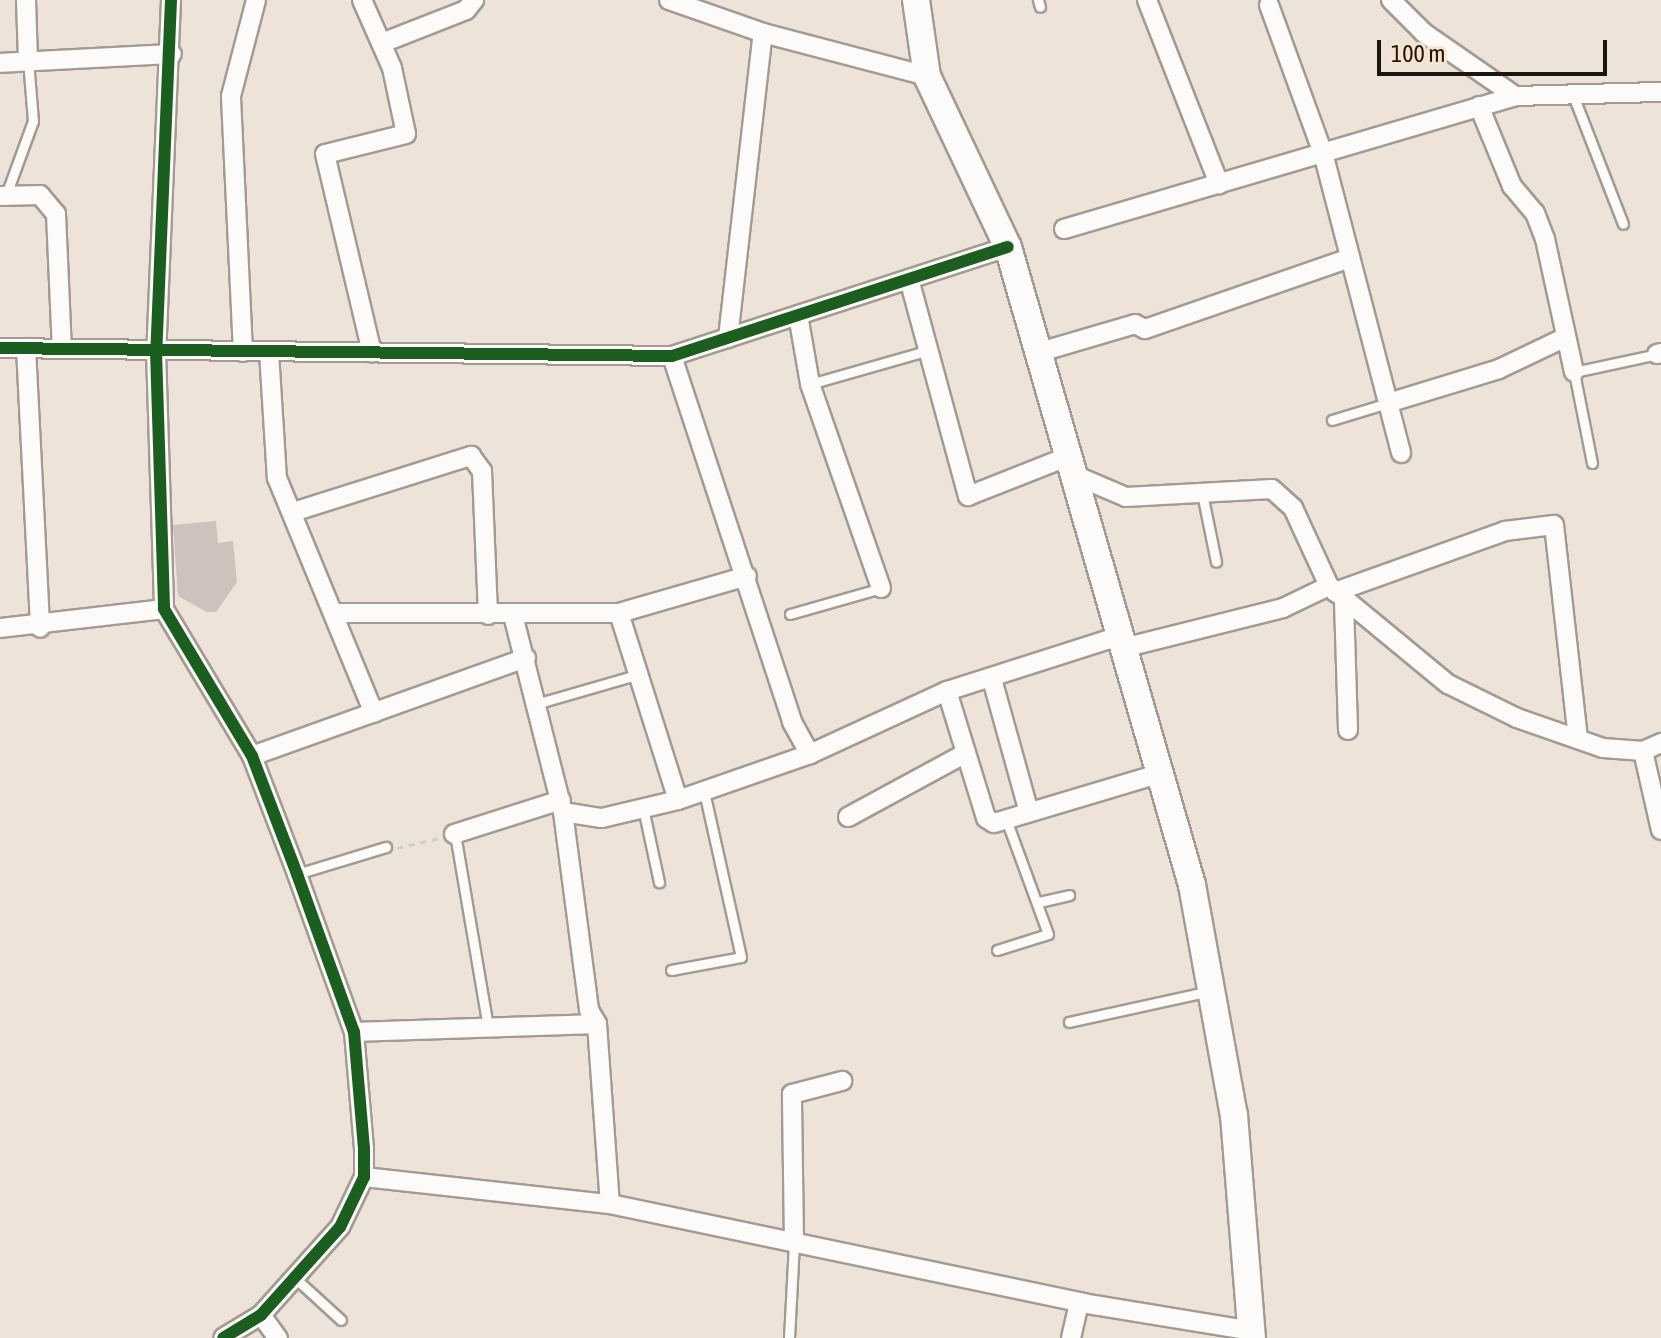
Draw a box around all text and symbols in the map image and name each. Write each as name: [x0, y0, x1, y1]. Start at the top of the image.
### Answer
scale bar: [1381, 24, 1611, 74]
text: 100 m: [1391, 40, 1445, 67]

